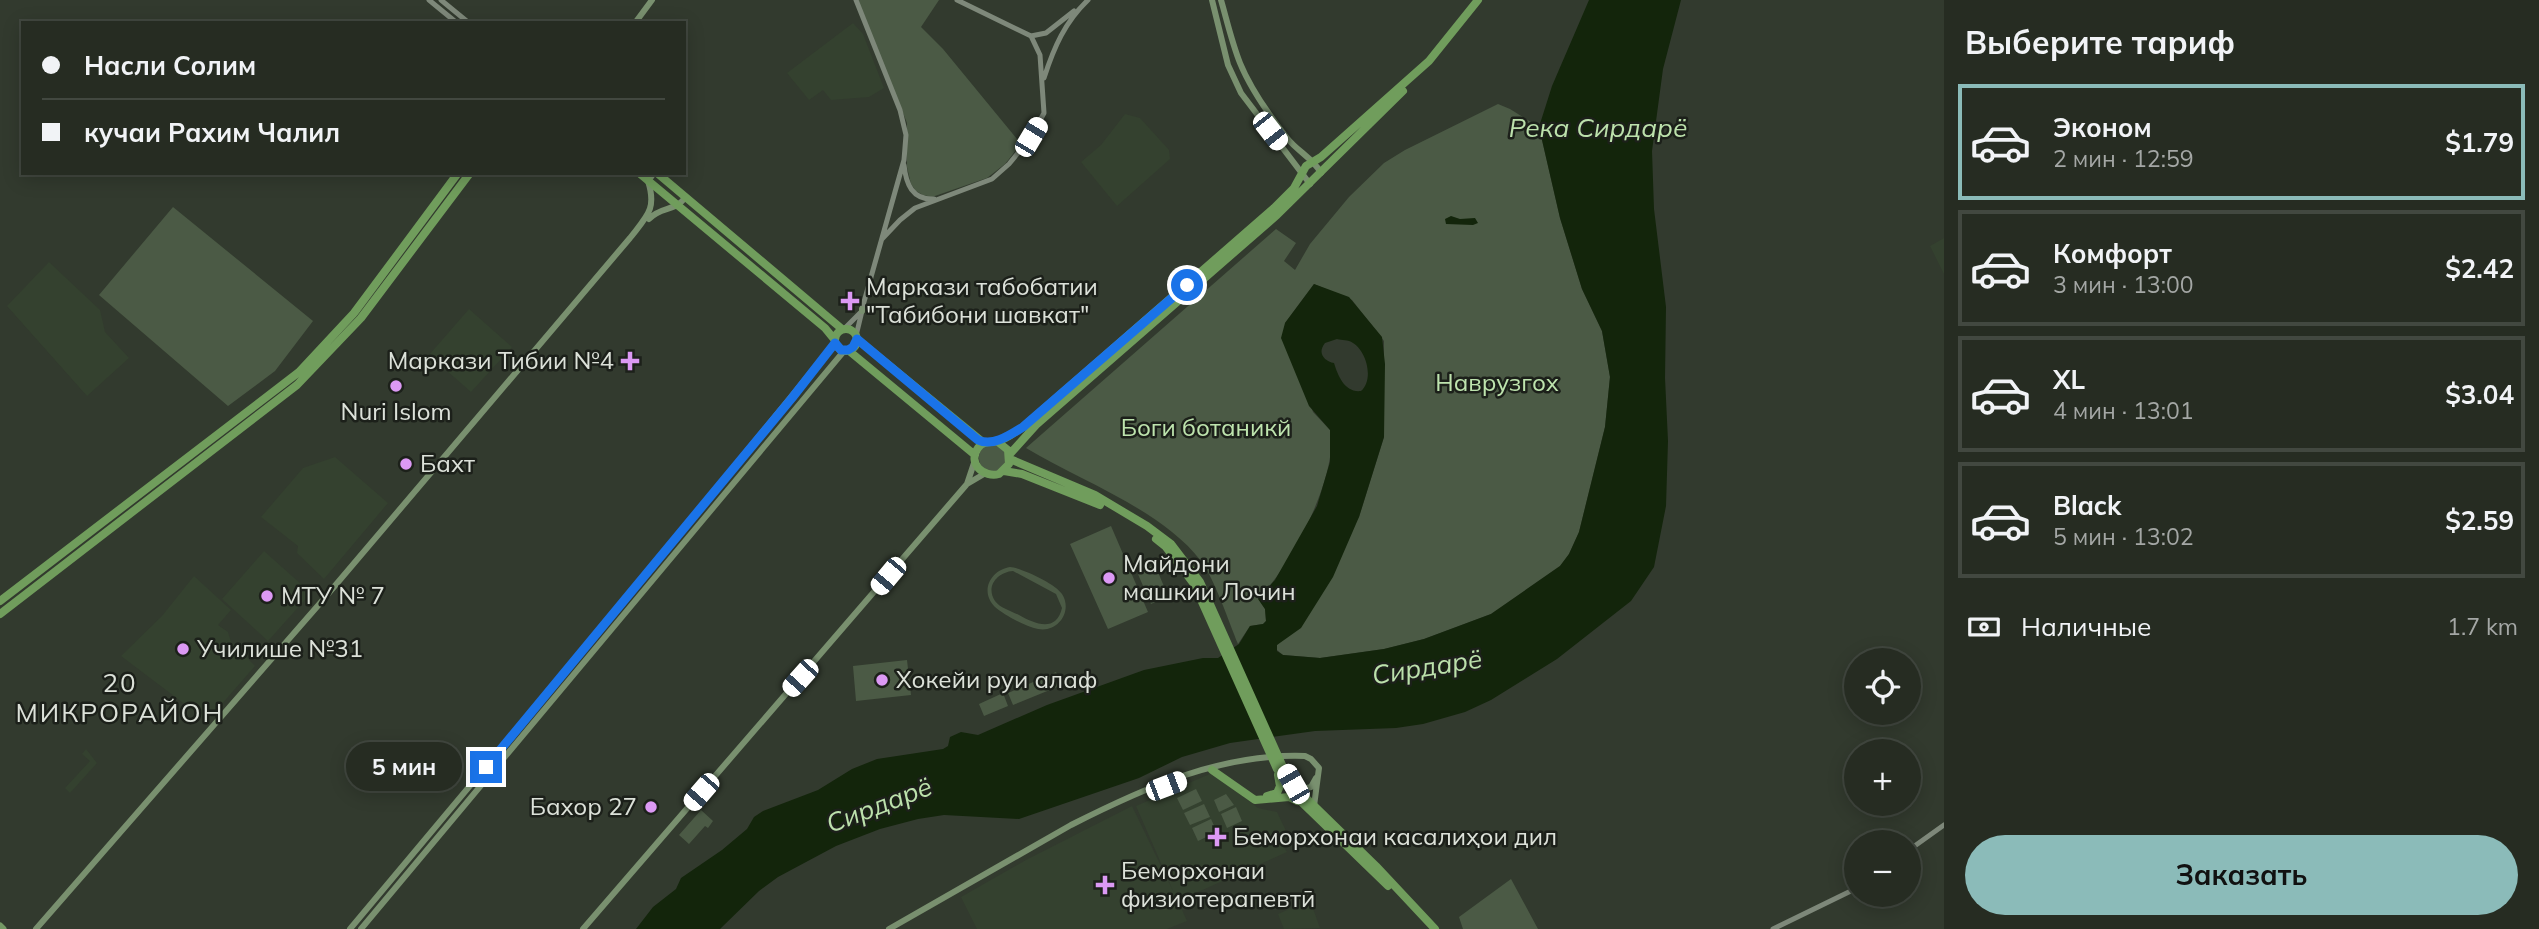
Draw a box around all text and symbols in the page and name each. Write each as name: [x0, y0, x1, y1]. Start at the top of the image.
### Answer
text: Выберите тариф: [1965, 22, 2235, 62]
text: Насли Солим: [84, 49, 256, 82]
car: [1249, 108, 1292, 154]
water label: Река Сирдарё: [1509, 111, 1687, 144]
icon: car: [1969, 111, 2032, 174]
text: Эконом: [2053, 111, 2152, 144]
car: [1012, 114, 1051, 160]
text: кучаи Рахим Чалил: [84, 116, 340, 149]
text: $1.79: [2445, 126, 2514, 159]
text: 2 мин · 12:59: [2053, 144, 2193, 173]
icon: car: [1969, 237, 2032, 300]
text: Комфорт: [2053, 237, 2172, 270]
text: $2.42: [2445, 252, 2514, 285]
route start: [1171, 269, 1203, 301]
text: 3 мин · 13:00: [2053, 270, 2193, 299]
place label: Маркази табобатии "Табибони шавкат": [866, 271, 1098, 329]
marker: Маркази табобатии "Табибони шавкат": [840, 291, 860, 311]
place label: Маркази Тибии №4: [388, 345, 614, 375]
marker: Маркази Тибии №4: [620, 351, 640, 371]
icon: car: [1969, 363, 2032, 426]
text: XL: [2053, 363, 2085, 396]
park label: Наврузгох: [1435, 367, 1559, 397]
marker: Nuri Islom: [388, 378, 404, 394]
text: $3.04: [2445, 378, 2514, 411]
place label: Nuri Islom: [340, 396, 452, 426]
text: 4 мин · 13:01: [2053, 396, 2193, 425]
park label: Боги ботаникй: [1121, 412, 1291, 442]
place label: Бахт: [420, 448, 475, 478]
marker: Бахт: [398, 456, 414, 472]
icon: car: [1969, 489, 2032, 552]
text: Black: [2053, 489, 2121, 522]
text: $2.59: [2445, 504, 2514, 537]
text: 5 мин · 13:02: [2053, 522, 2193, 551]
place label: Майдони машкии Лочин: [1123, 548, 1296, 606]
car: [867, 553, 910, 599]
marker: Майдони машкии Лочин: [1101, 570, 1117, 586]
place label: МТУ № 7: [281, 580, 385, 610]
marker: МТУ № 7: [259, 588, 275, 604]
icon: cash: [1965, 608, 2003, 646]
text: Наличные: [2021, 610, 2151, 643]
text: 1.7 km: [2447, 612, 2518, 641]
place label: Училише №31: [196, 633, 363, 663]
marker: Училише №31: [175, 641, 191, 657]
water label: Сирдарё: [1370, 642, 1484, 691]
map controls: [1844, 648, 1921, 907]
button: locate: [1844, 648, 1921, 725]
car: [779, 655, 822, 701]
place label: Хокейи руи алаф: [896, 664, 1097, 694]
district label: 20 МИКРОРАЙОН: [15, 666, 225, 729]
marker: Хокейи руи алаф: [874, 672, 890, 688]
button: +: [1844, 739, 1921, 816]
callout: 5 мин: [346, 742, 462, 792]
route end: [470, 751, 502, 783]
text: 5 мин: [372, 752, 436, 781]
car: [1274, 761, 1313, 807]
car: [680, 769, 723, 815]
water label: Сирдарё: [821, 769, 937, 840]
car: [1143, 769, 1190, 803]
place label: Бахор 27: [530, 791, 637, 821]
marker: Бахор 27: [643, 799, 659, 815]
place label: Беморхонаи касалиҳои дил: [1233, 821, 1557, 851]
marker: Беморхонаи касалиҳои дил: [1207, 827, 1227, 847]
button: −: [1844, 830, 1921, 907]
button: Заказать: [1965, 835, 2518, 915]
place label: Беморхонаи физиотерапевтӣ: [1121, 855, 1315, 913]
marker: Беморхонаи физиотерапевтӣ: [1095, 875, 1115, 895]

